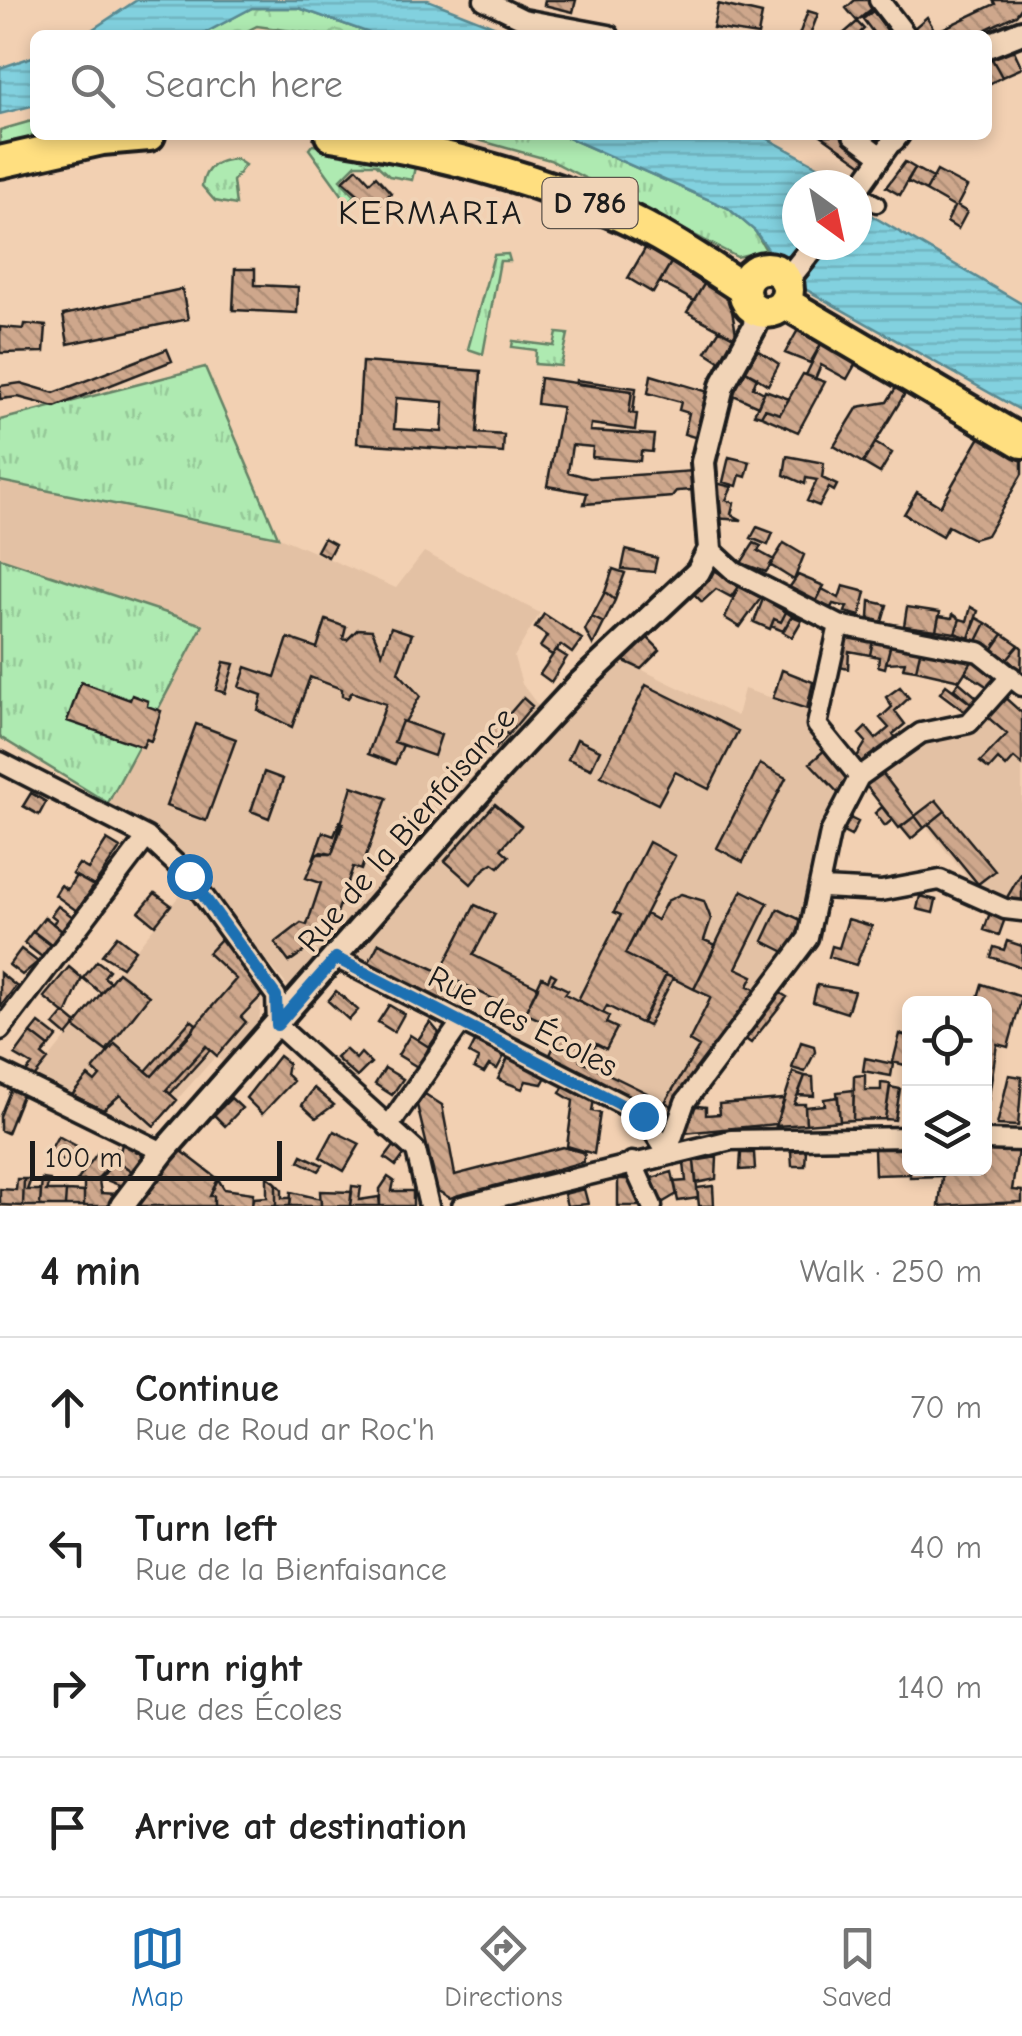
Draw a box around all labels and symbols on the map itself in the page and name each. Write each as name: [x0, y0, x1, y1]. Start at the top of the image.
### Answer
north arrow: [782, 170, 872, 260]
road number: D 786: [542, 178, 638, 228]
district label: KERMARIA: [338, 192, 524, 233]
street label: Rue de la Bienfaisance: [290, 700, 523, 959]
route start: [167, 854, 213, 900]
street label: Rue des Écoles: [422, 958, 623, 1085]
route end: [621, 1094, 667, 1140]
scale bar: [30, 1136, 282, 1180]

